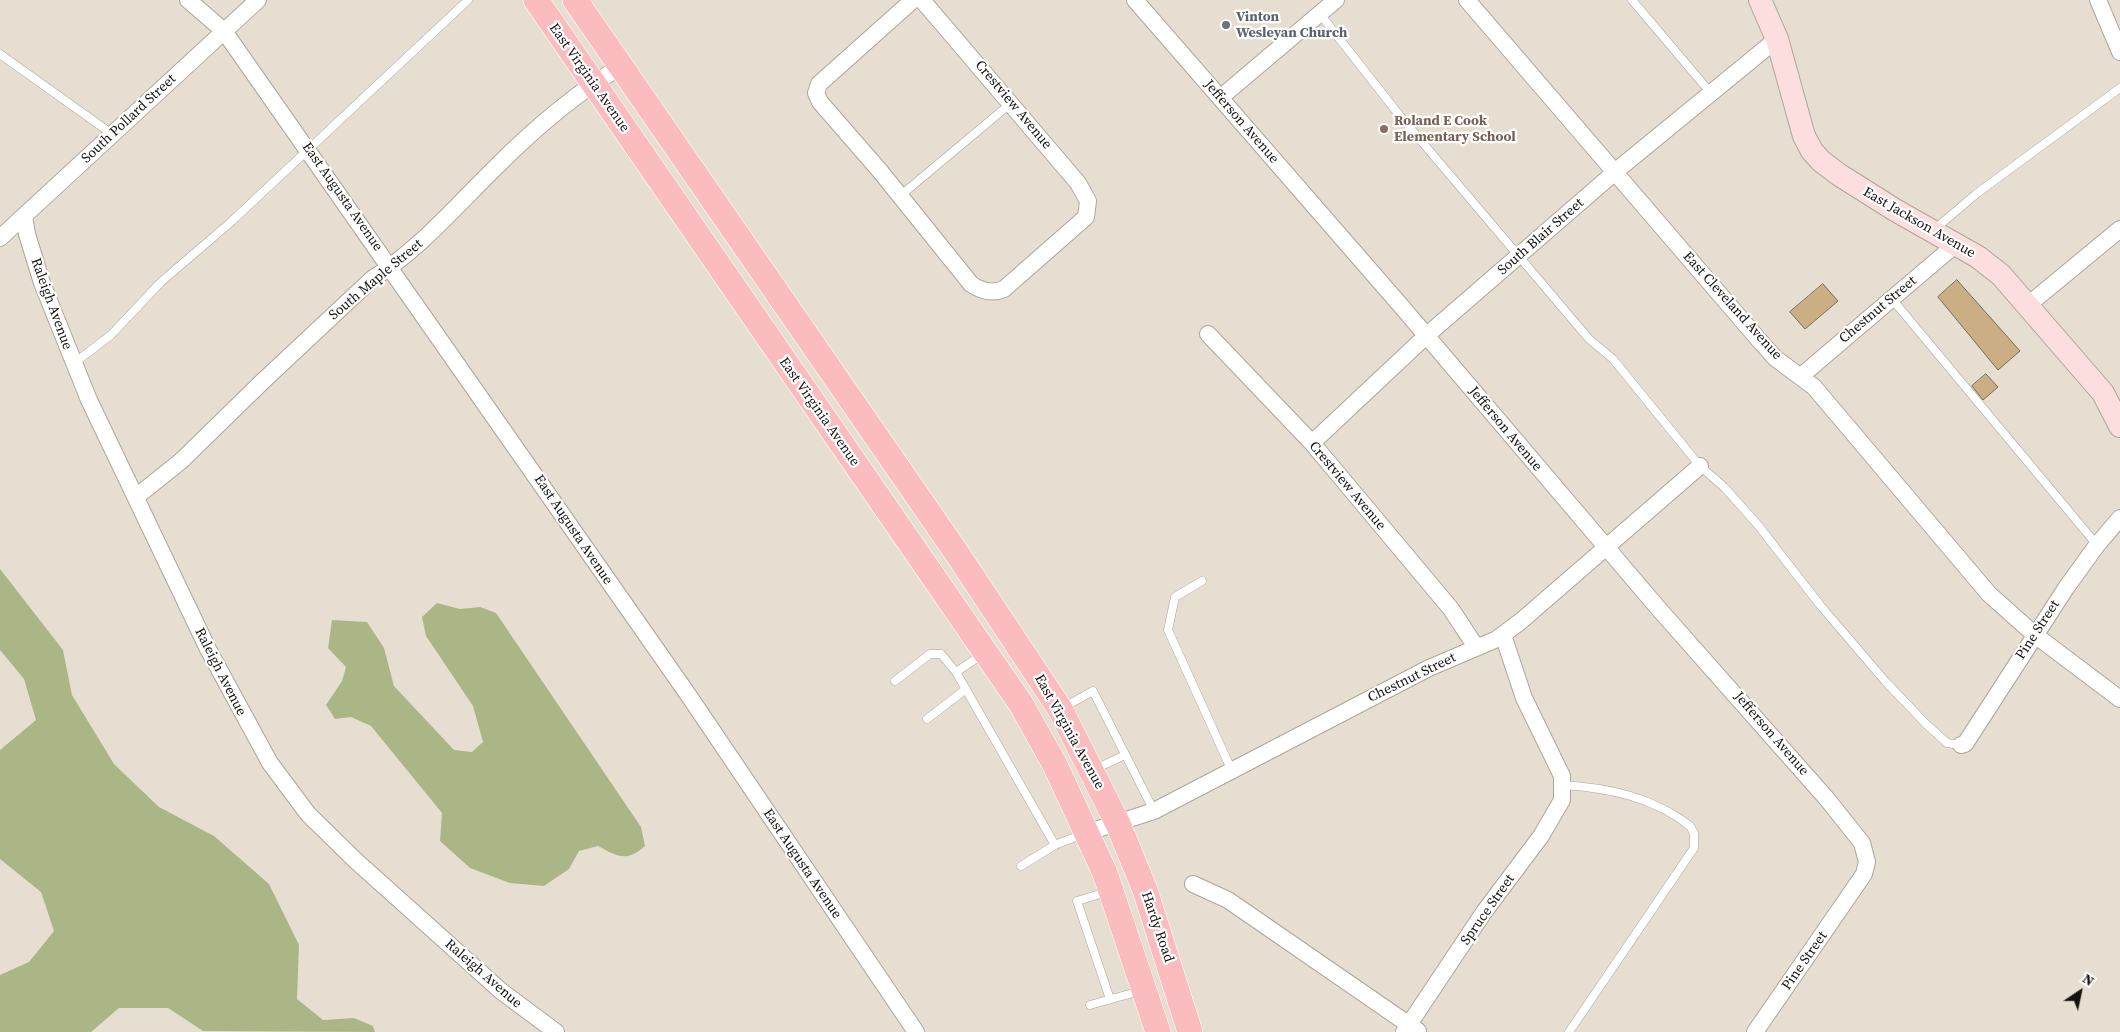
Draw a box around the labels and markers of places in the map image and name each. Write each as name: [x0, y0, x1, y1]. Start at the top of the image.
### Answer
place label: Vinton Wesleyan Church: [1236, 9, 1347, 41]
marker: Vinton Wesleyan Church: [1220, 19, 1232, 31]
place label: Roland E Cook Elementary School: [1394, 113, 1516, 146]
marker: Roland E Cook Elementary School: [1378, 123, 1390, 135]

